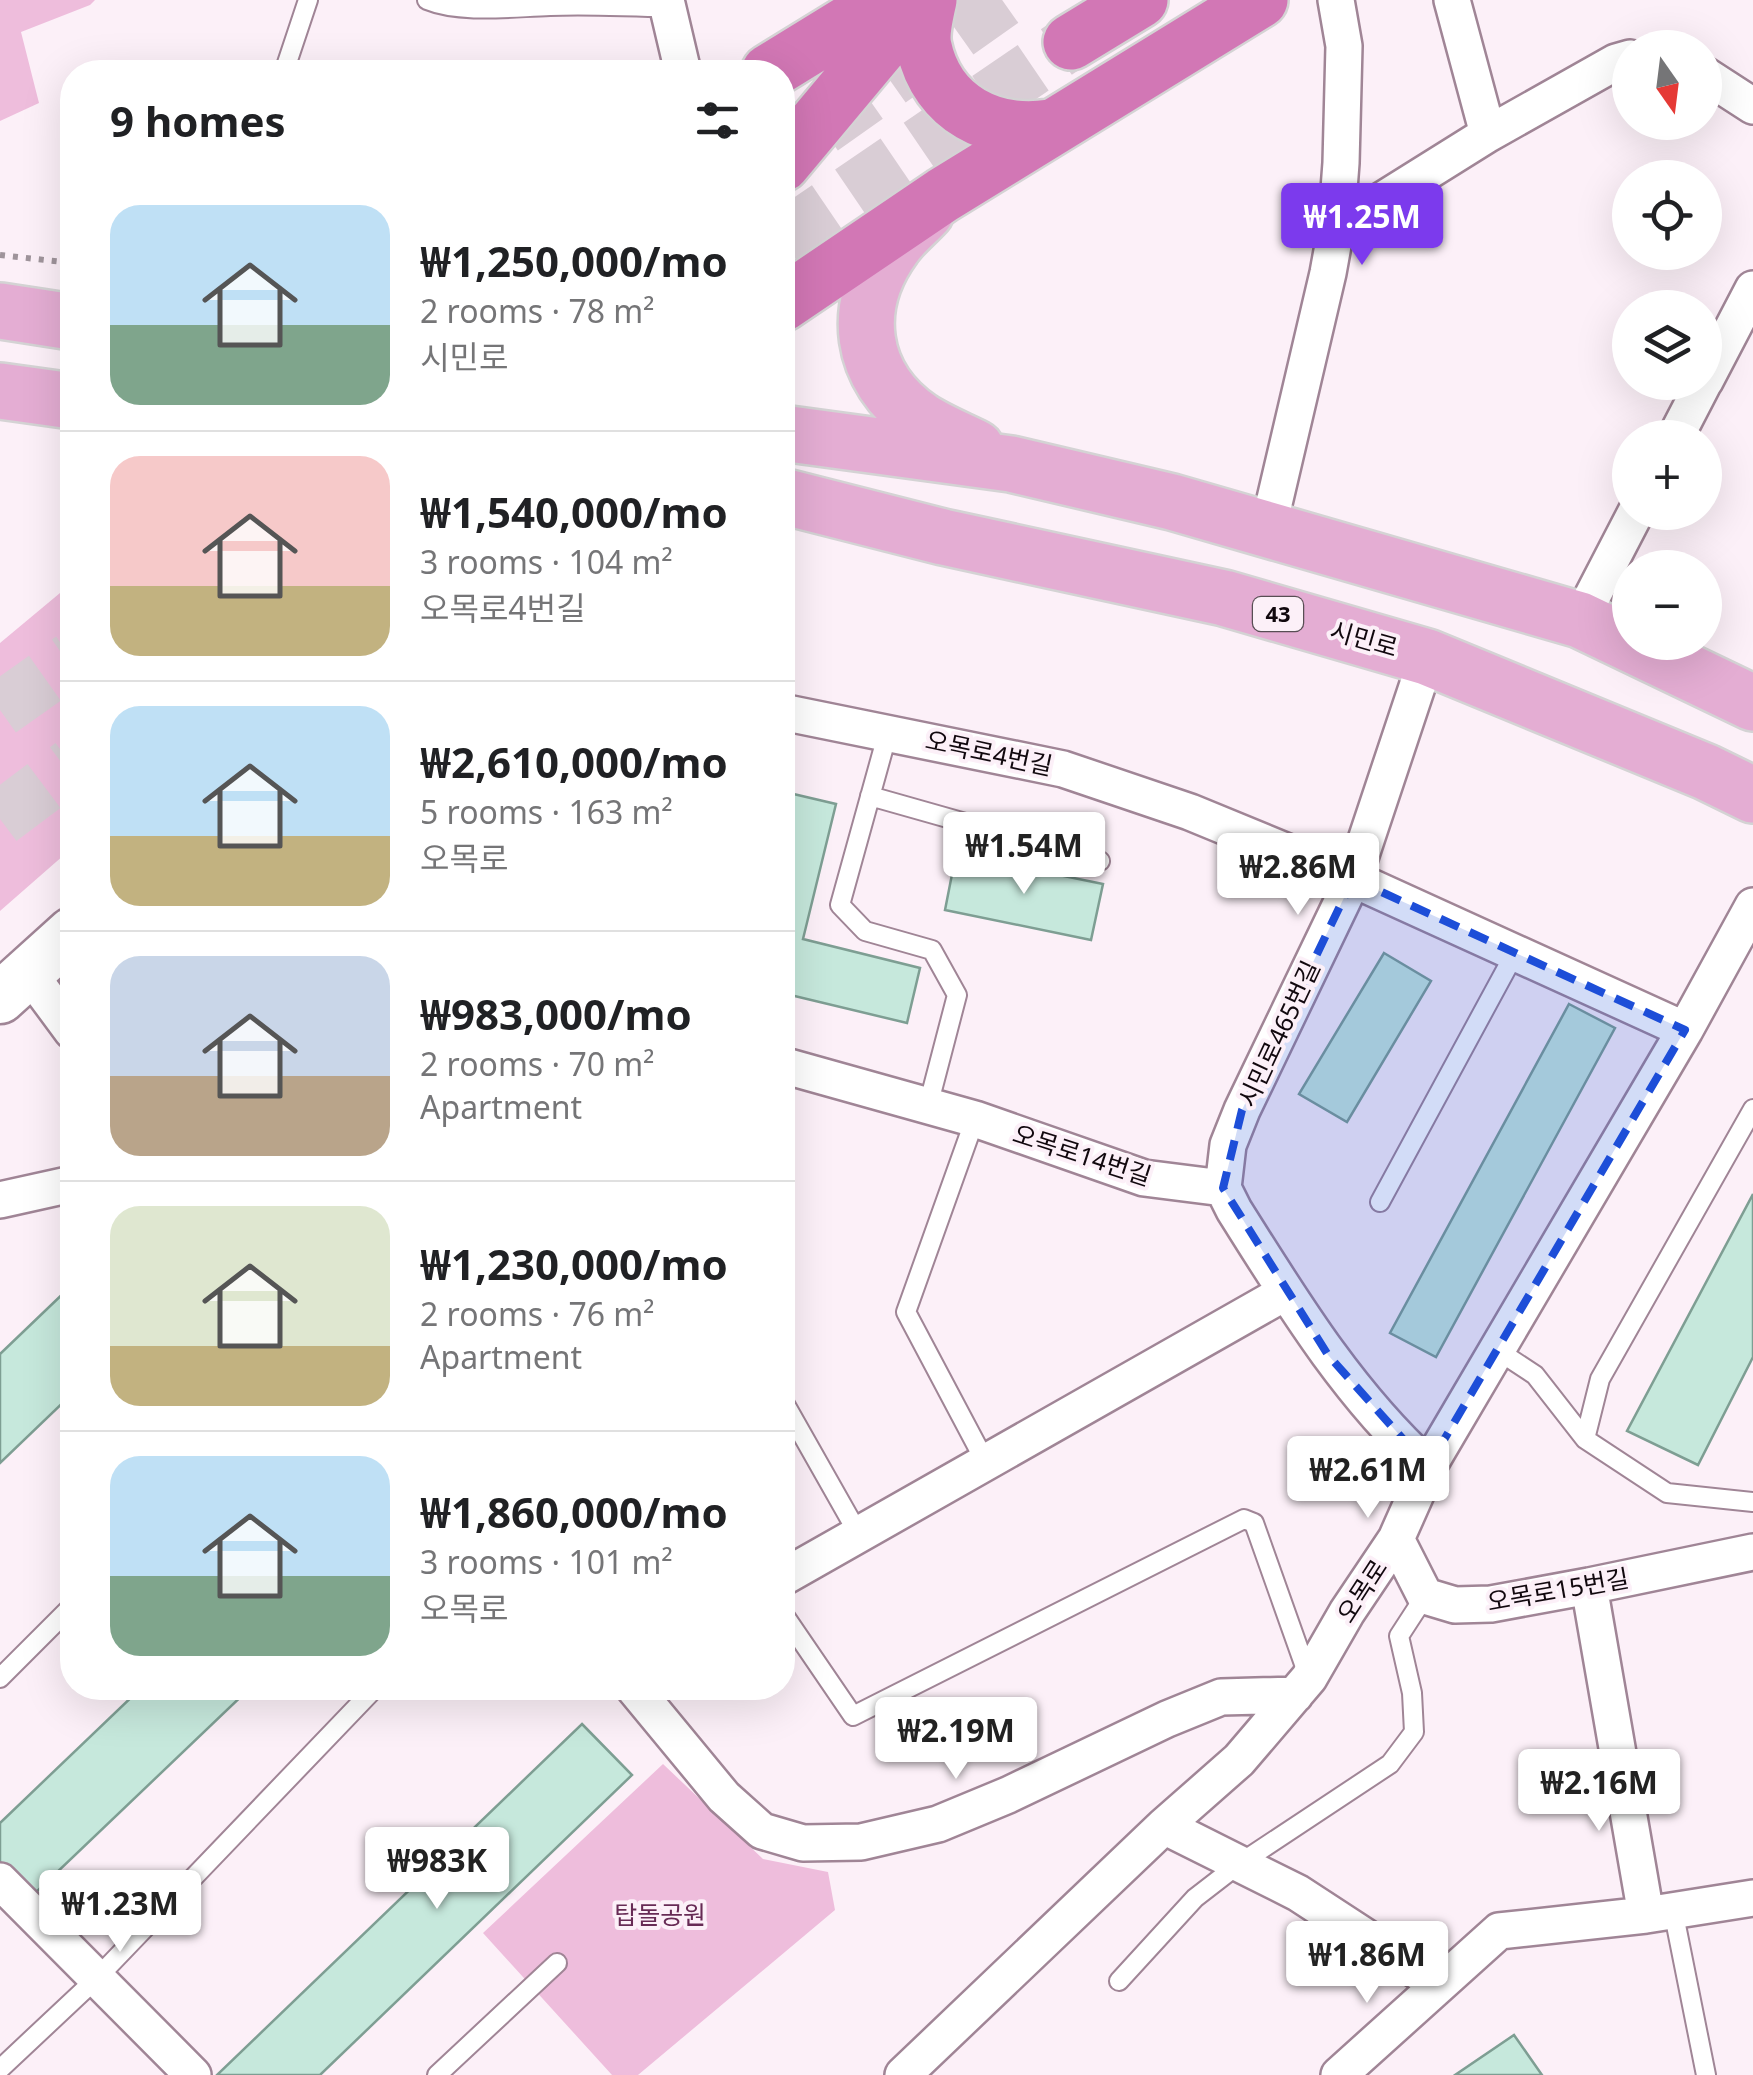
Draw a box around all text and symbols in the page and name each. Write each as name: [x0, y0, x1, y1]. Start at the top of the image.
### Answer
north arrow: [1612, 30, 1722, 140]
map controls: [1612, 30, 1722, 660]
text: 9 homes: [110, 92, 286, 149]
icon: filters: [690, 93, 745, 148]
button: locate: [1612, 160, 1722, 270]
pin: ₩1.25M: [1281, 183, 1443, 268]
text: ₩1.25M: [1303, 194, 1421, 237]
text: ₩1,250,000/mo: [420, 232, 728, 289]
icon: home: [190, 245, 310, 365]
text: 2 rooms · 78 m²: [420, 289, 654, 332]
button: layers: [1612, 290, 1722, 400]
text: 시민로: [420, 335, 508, 378]
button: +: [1612, 420, 1722, 530]
text: ₩1,540,000/mo: [420, 483, 728, 540]
icon: home: [190, 496, 310, 616]
text: 3 rooms · 104 m²: [420, 540, 673, 583]
button: −: [1612, 550, 1722, 660]
text: 오목로4번길: [420, 586, 586, 629]
road number: 43: [1253, 597, 1303, 631]
street label: 시민로: [1326, 612, 1402, 664]
street label: 오목로4번길: [922, 722, 1056, 782]
text: ₩2,610,000/mo: [420, 733, 728, 790]
icon: home: [190, 746, 310, 866]
text: 5 rooms · 163 m²: [420, 790, 673, 833]
pin: ₩1.54M: [943, 812, 1105, 897]
text: ₩1.54M: [965, 823, 1083, 866]
pin: ₩2.86M: [1217, 833, 1379, 918]
text: 오목로: [420, 836, 508, 879]
text: ₩2.86M: [1239, 844, 1357, 887]
street label: 시민로465번길: [1229, 955, 1327, 1112]
text: ₩983,000/mo: [420, 985, 692, 1042]
icon: home: [190, 996, 310, 1116]
text: 2 rooms · 70 m²: [420, 1042, 654, 1085]
text: Apartment: [420, 1085, 582, 1128]
street label: 오목로14번길: [1009, 1116, 1156, 1192]
text: ₩1,230,000/mo: [420, 1235, 728, 1292]
icon: home: [190, 1246, 310, 1366]
text: 2 rooms · 76 m²: [420, 1292, 654, 1335]
text: Apartment: [420, 1335, 582, 1378]
pin: ₩2.61M: [1287, 1436, 1449, 1521]
text: ₩2.61M: [1309, 1447, 1427, 1490]
text: ₩1,860,000/mo: [420, 1483, 728, 1540]
icon: home: [190, 1496, 310, 1616]
text: 3 rooms · 101 m²: [420, 1540, 673, 1583]
street label: 오목로: [1328, 1552, 1394, 1629]
street label: 오목로15번길: [1484, 1560, 1631, 1618]
text: 오목로: [420, 1586, 508, 1629]
pin: ₩2.19M: [875, 1697, 1037, 1782]
text: ₩2.19M: [897, 1708, 1015, 1751]
pin: ₩2.16M: [1518, 1749, 1680, 1834]
text: ₩2.16M: [1540, 1760, 1658, 1803]
pin: ₩983K: [367, 1827, 507, 1912]
text: ₩983K: [387, 1838, 487, 1881]
pin: ₩1.23M: [39, 1870, 201, 1955]
text: ₩1.23M: [61, 1881, 179, 1924]
park label: 탑돌공원: [614, 1897, 706, 1931]
pin: ₩1.86M: [1286, 1921, 1448, 2006]
text: ₩1.86M: [1308, 1932, 1426, 1975]

